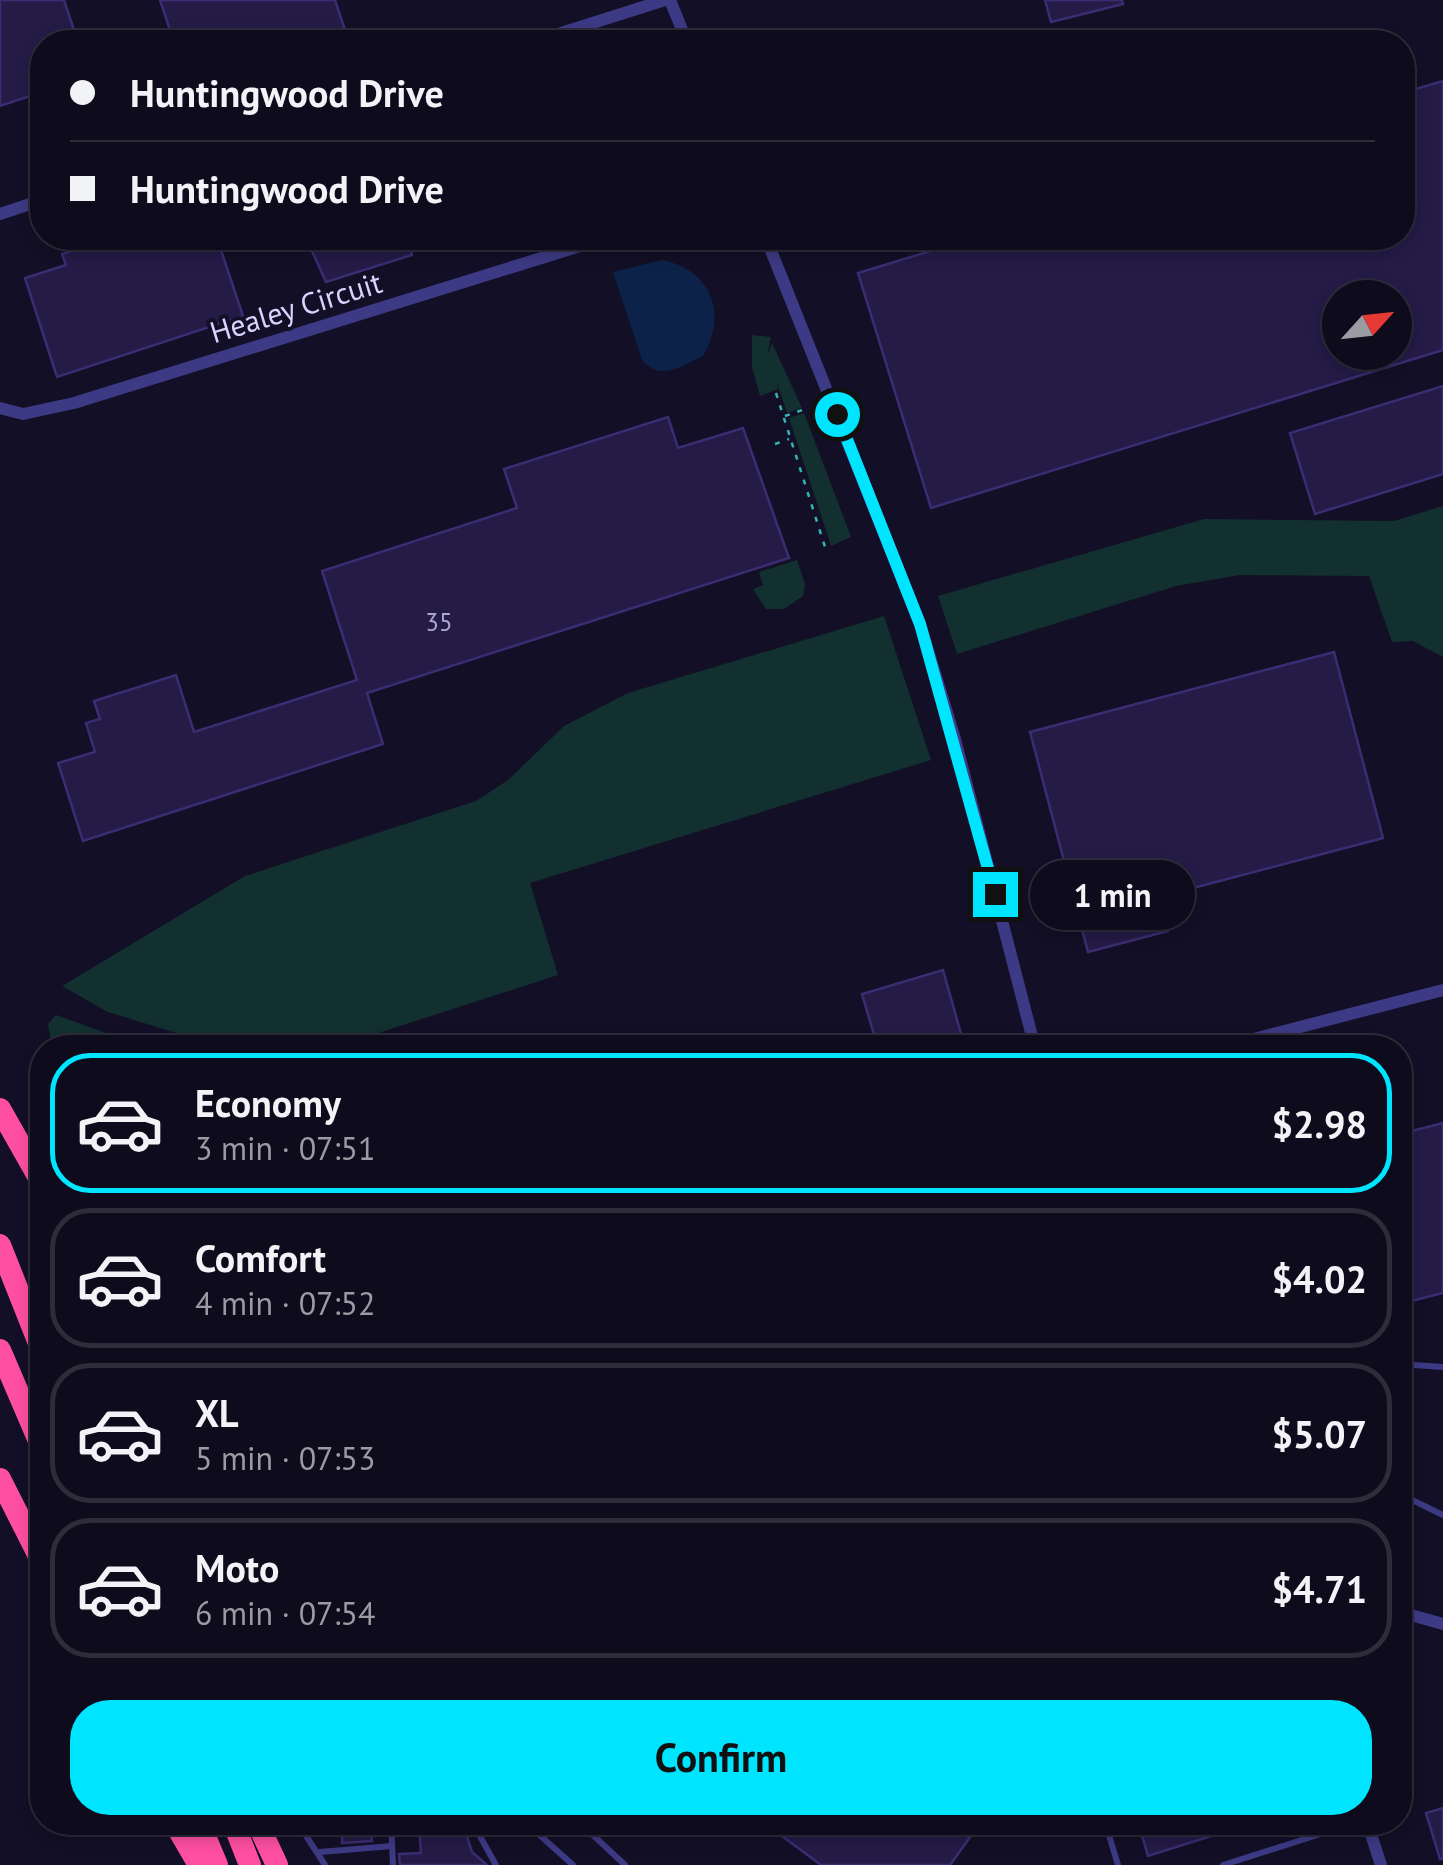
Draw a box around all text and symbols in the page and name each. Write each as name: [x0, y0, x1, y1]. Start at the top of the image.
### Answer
text: Huntingwood Drive: [130, 68, 444, 117]
text: Huntingwood Drive: [130, 164, 444, 213]
street label: Healey Circuit: [205, 262, 386, 351]
north arrow: [1322, 280, 1412, 370]
map controls: [1322, 280, 1412, 370]
route start: [815, 392, 860, 437]
house number: 35: [425, 606, 453, 638]
callout: 1 min: [1030, 859, 1195, 929]
route end: [973, 872, 1018, 917]
text: 1 min: [1073, 874, 1152, 916]
icon: car: [75, 1078, 165, 1168]
text: Economy: [195, 1078, 341, 1127]
text: $2.98: [1271, 1099, 1367, 1148]
text: 3 min · 07:51: [195, 1127, 375, 1169]
icon: car: [75, 1233, 165, 1323]
text: Comfort: [195, 1233, 326, 1282]
text: $4.02: [1271, 1254, 1367, 1303]
text: 4 min · 07:52: [195, 1282, 375, 1324]
icon: car: [75, 1388, 165, 1478]
text: XL: [195, 1388, 239, 1437]
text: $5.07: [1271, 1409, 1367, 1458]
text: 5 min · 07:53: [195, 1437, 375, 1479]
icon: car: [75, 1543, 165, 1633]
text: Moto: [195, 1543, 279, 1592]
text: $4.71: [1271, 1564, 1367, 1613]
text: 6 min · 07:54: [195, 1592, 375, 1634]
button: Confirm: [70, 1700, 1372, 1815]

